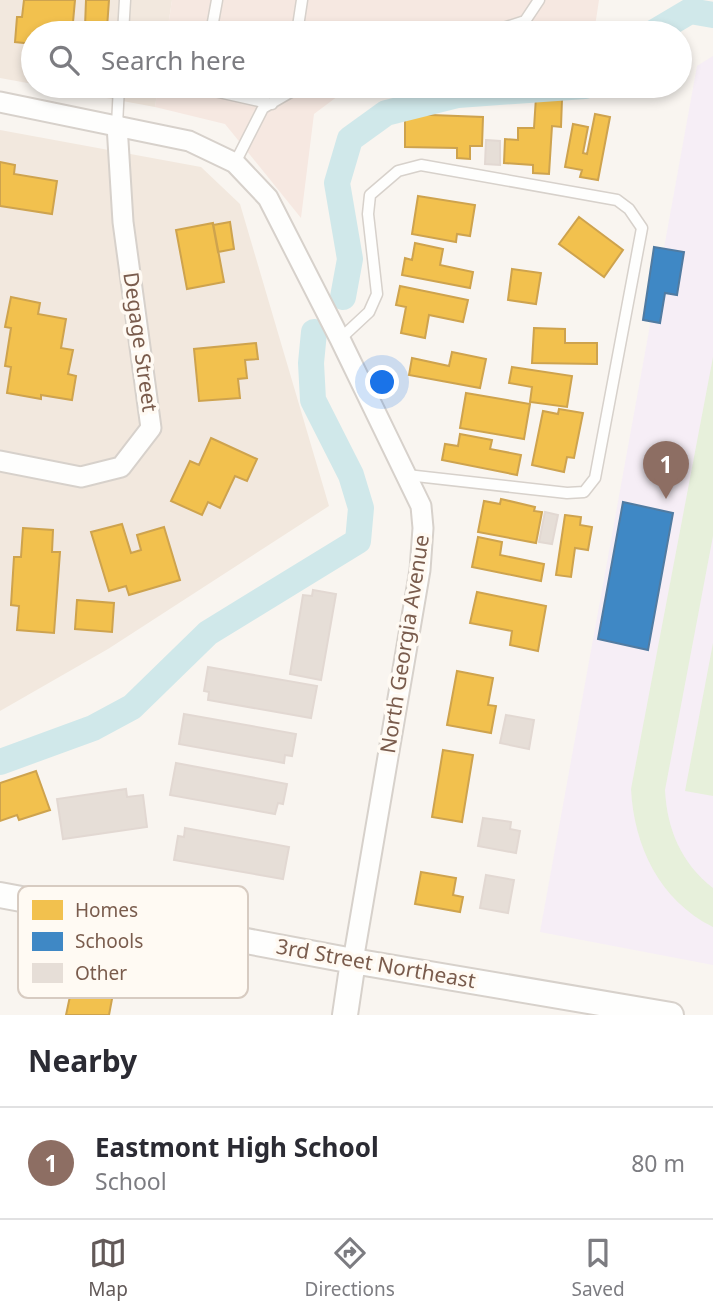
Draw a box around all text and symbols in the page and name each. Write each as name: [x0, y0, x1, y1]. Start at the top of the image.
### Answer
search box: [21, 21, 692, 98]
icon: search: [45, 41, 83, 79]
text: Search here: [101, 42, 246, 78]
street label: Degage Street: [117, 270, 165, 414]
your location: [365, 365, 399, 399]
pin: 1: [643, 441, 689, 499]
street label: North Georgia Avenue: [373, 533, 435, 755]
legend: [18, 886, 248, 998]
text: Homes: [75, 897, 138, 923]
text: Schools: [75, 928, 143, 954]
street label: 3rd Street Northeast: [274, 932, 478, 994]
text: Other: [75, 960, 127, 986]
text: Nearby: [28, 1040, 137, 1081]
text: Eastmont High School: [95, 1129, 379, 1165]
text: 1: [44, 1147, 58, 1179]
text: 80 m: [631, 1147, 685, 1179]
text: School: [95, 1165, 167, 1197]
tab: Map: [88, 1234, 128, 1302]
tab: Directions: [305, 1234, 395, 1302]
tab: Saved: [571, 1234, 625, 1302]

